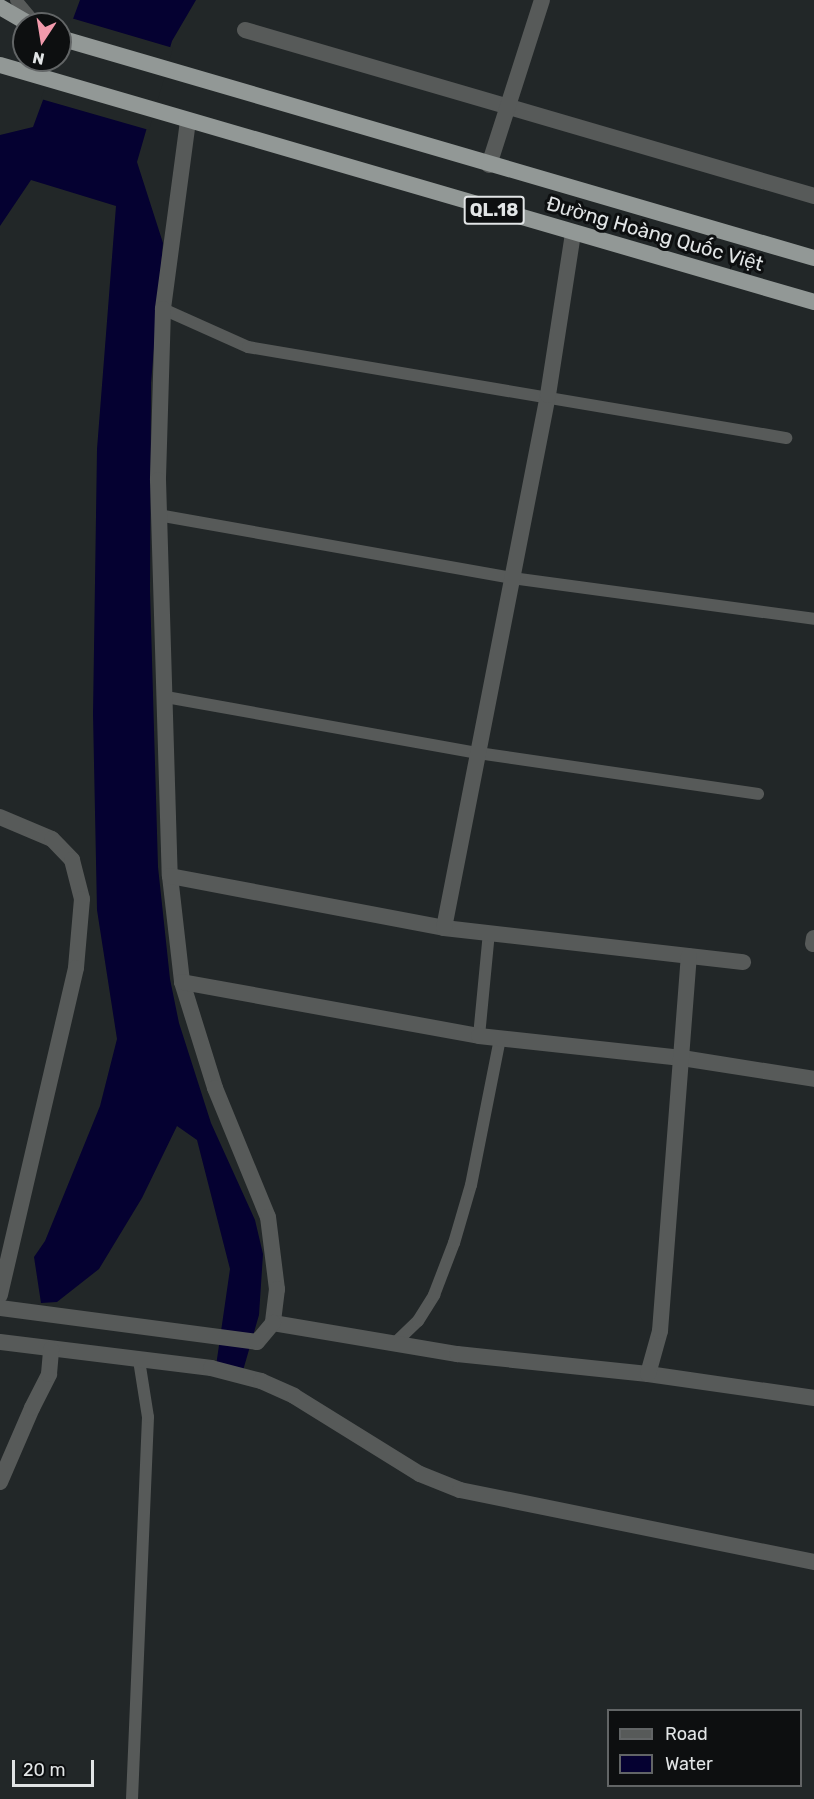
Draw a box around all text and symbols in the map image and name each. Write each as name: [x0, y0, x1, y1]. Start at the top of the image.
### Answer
north arrow: [12, 12, 72, 72]
text: N: [31, 48, 46, 69]
street label: Đường Hoàng Quốc Việt: [544, 191, 766, 277]
road number: QL.18: [462, 195, 526, 225]
legend: [607, 1709, 802, 1787]
text: Road: [665, 1723, 708, 1745]
scale bar: [15, 1748, 98, 1786]
text: Water: [665, 1753, 713, 1775]
text: 20 m: [23, 1759, 65, 1781]

